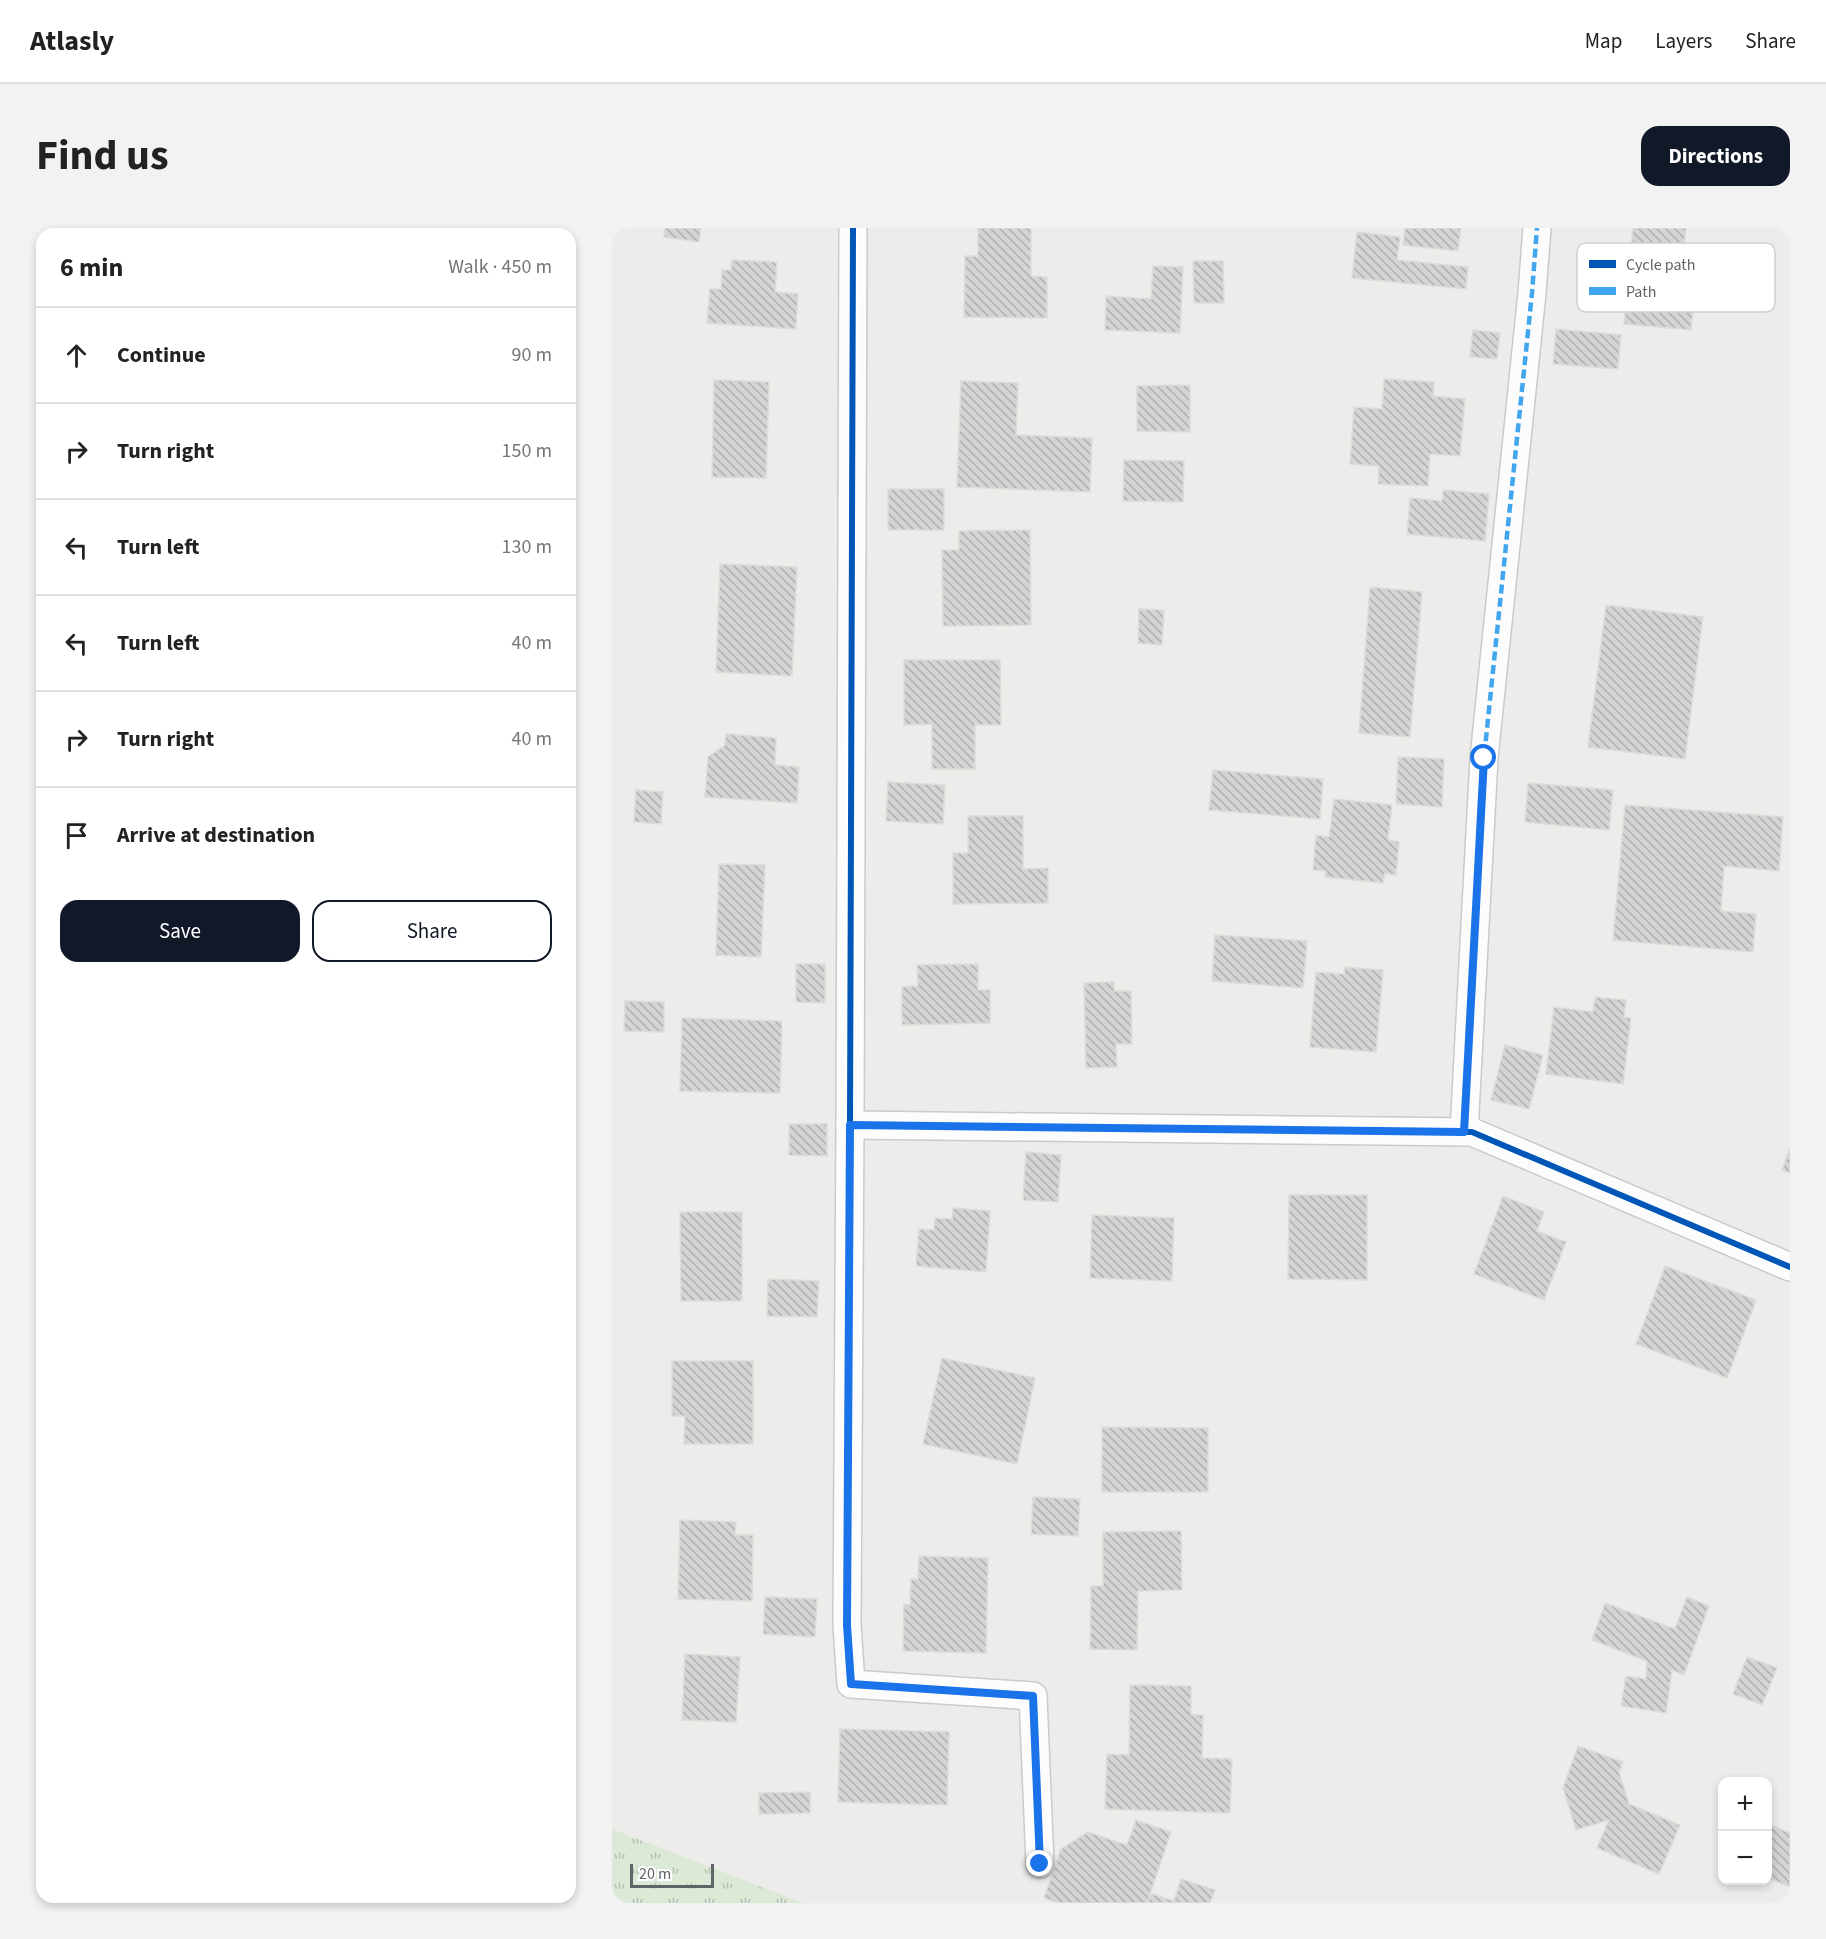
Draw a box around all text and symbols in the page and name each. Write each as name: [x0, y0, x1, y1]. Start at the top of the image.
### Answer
text: Atlasly: [30, 21, 114, 61]
text: Map: [1585, 26, 1622, 56]
text: Layers: [1655, 26, 1712, 56]
text: Share: [1745, 26, 1796, 56]
text: Find us: [36, 126, 169, 186]
button: Directions: [1641, 126, 1790, 186]
legend: [1577, 243, 1775, 312]
text: 6 min: [60, 249, 123, 286]
text: Walk · 450 m: [448, 253, 552, 281]
text: Cycle path: [1626, 254, 1695, 276]
text: Path: [1626, 281, 1656, 303]
icon: ahead: [60, 339, 93, 372]
text: Continue: [117, 339, 206, 371]
text: 90 m: [512, 341, 552, 369]
icon: right: [60, 435, 93, 468]
text: Turn right: [117, 435, 214, 467]
text: 150 m: [502, 437, 552, 465]
icon: left: [60, 531, 93, 564]
text: Turn left: [117, 531, 199, 563]
text: 130 m: [502, 533, 552, 561]
icon: left: [60, 627, 93, 660]
text: Turn left: [117, 627, 199, 659]
text: 40 m: [512, 629, 552, 657]
icon: right: [60, 723, 93, 756]
text: Turn right: [117, 723, 214, 755]
text: 40 m: [512, 725, 552, 753]
route start: [1470, 744, 1496, 770]
icon: arrive: [60, 819, 93, 852]
text: Arrive at destination: [117, 819, 315, 851]
button: Save: [60, 900, 300, 962]
button: Share: [312, 900, 552, 962]
map controls: [1718, 1777, 1772, 1885]
button: +: [1718, 1777, 1772, 1831]
button: −: [1718, 1831, 1772, 1885]
route end: [1026, 1850, 1052, 1876]
scale bar: [630, 1861, 714, 1888]
text: 20 m: [639, 1863, 671, 1885]

